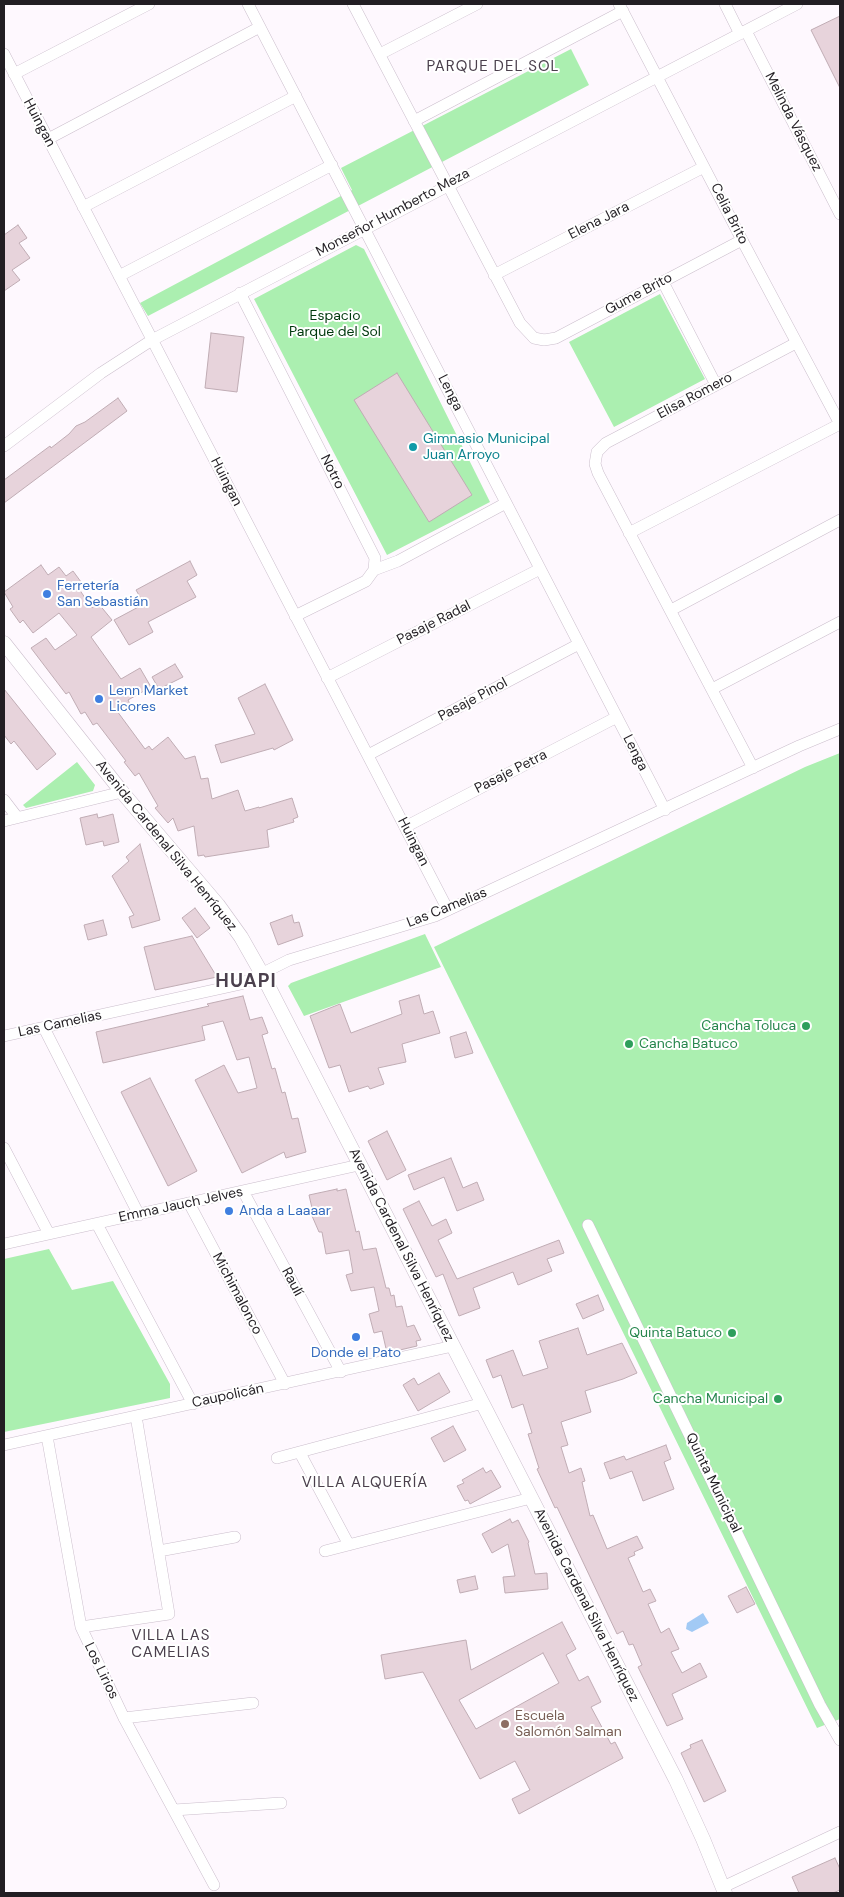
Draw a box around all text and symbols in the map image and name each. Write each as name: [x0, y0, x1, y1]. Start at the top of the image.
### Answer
district label: PARQUE DEL SOL: [425, 58, 561, 76]
street label: Melinda Vásquez: [761, 70, 825, 174]
street label: Huingan: [19, 96, 59, 150]
street label: Monseñor Humberto Meza: [313, 165, 473, 261]
street label: Celia Brito: [706, 181, 752, 247]
street label: Elena Jara: [566, 199, 632, 243]
street label: Gume Brito: [603, 269, 675, 319]
park label: Espacio Parque del Sol: [289, 308, 381, 341]
street label: Elisa Romero: [655, 369, 735, 423]
street label: Lenga: [434, 372, 466, 414]
place label: Gimnasio Municipal Juan Arroyo: [423, 431, 550, 464]
marker: Gimnasio Municipal Juan Arroyo: [407, 441, 419, 453]
street label: Notro: [316, 452, 348, 492]
street label: Huingan: [207, 455, 245, 509]
place label: Ferretería San Sebastián: [57, 578, 148, 610]
marker: Ferretería San Sebastián: [41, 588, 53, 600]
street label: Pasaje Radal: [394, 597, 474, 649]
street label: Pasaje Pinol: [435, 675, 511, 725]
place label: Lenn Market Licores: [109, 683, 188, 716]
marker: Lenn Market Licores: [93, 693, 105, 705]
street label: Lenga: [619, 732, 651, 774]
street label: Pasaje Petra: [472, 747, 550, 797]
street label: Avenida Cardenal Silva Henríquez: [92, 757, 240, 935]
street label: Huingan: [394, 815, 432, 869]
street label: Las Camelias: [404, 884, 490, 932]
district label: HUAPI: [215, 971, 277, 993]
street label: Las Camelias: [17, 1007, 103, 1041]
place label: Cancha Toluca: [701, 1018, 796, 1034]
marker: Cancha Toluca: [800, 1020, 812, 1032]
place label: Cancha Batuco: [639, 1036, 738, 1052]
marker: Cancha Batuco: [623, 1038, 635, 1050]
street label: Avenida Cardenal Silva Henríquez: [345, 1145, 457, 1345]
street label: Emma Jauch Jelves: [117, 1184, 245, 1226]
place label: Anda a Laaaar: [239, 1203, 331, 1219]
marker: Anda a Laaaar: [223, 1205, 235, 1217]
street label: Michimalonco: [208, 1250, 266, 1338]
street label: Raulí: [278, 1265, 306, 1299]
place label: Quinta Batuco: [629, 1325, 722, 1341]
marker: Quinta Batuco: [726, 1327, 738, 1339]
marker: Donde el Pato: [350, 1331, 362, 1343]
place label: Donde el Pato: [311, 1345, 401, 1361]
street label: Caupolicán: [191, 1380, 265, 1412]
place label: Cancha Municipal: [653, 1391, 768, 1407]
marker: Cancha Municipal: [772, 1393, 784, 1405]
street label: Quinta Municipal: [682, 1430, 744, 1536]
district label: VILLA ALQUERÍA: [300, 1474, 430, 1492]
street label: Avenida Cardenal Silva Henríquez: [530, 1505, 642, 1705]
district label: VILLA LAS CAMELIAS: [130, 1627, 212, 1662]
street label: Los Lirios: [80, 1640, 122, 1702]
place label: Escuela Salomón Salman: [515, 1708, 622, 1740]
marker: Escuela Salomón Salman: [499, 1718, 511, 1730]

